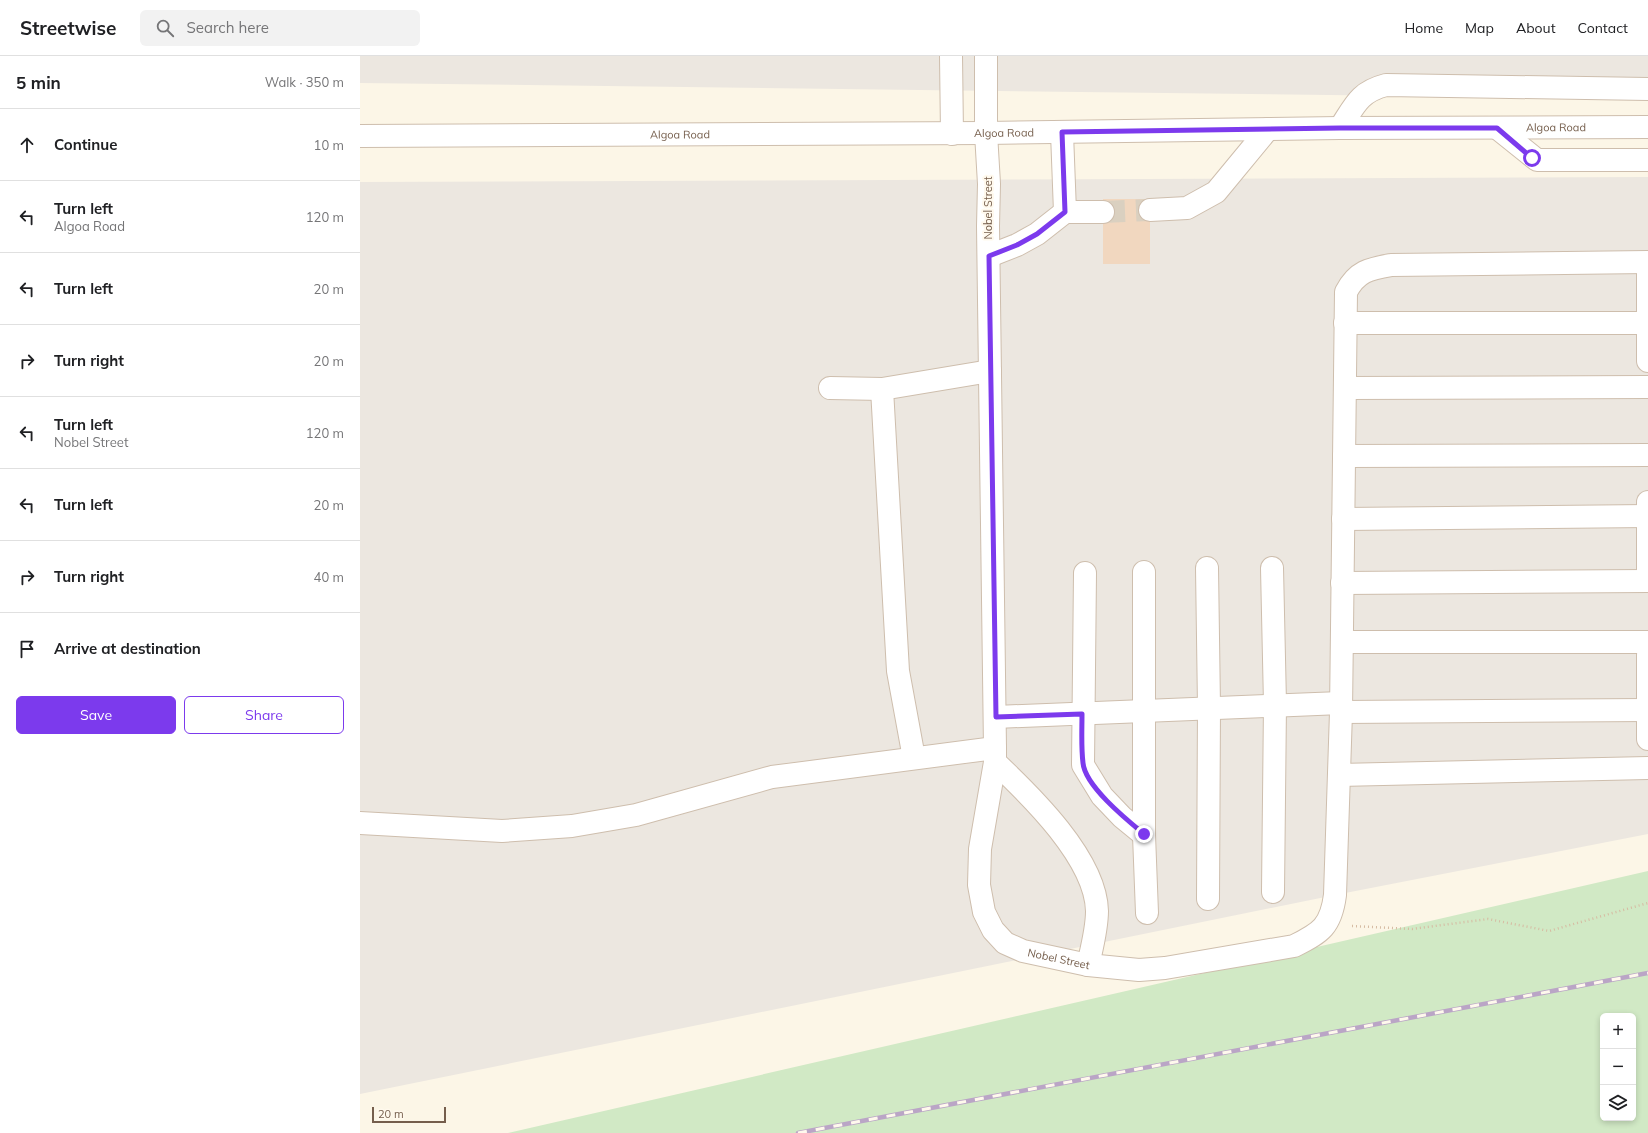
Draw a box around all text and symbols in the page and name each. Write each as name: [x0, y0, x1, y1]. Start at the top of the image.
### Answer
search box: [140, 10, 420, 46]
text: Streetwise: [20, 16, 116, 40]
icon: search: [154, 17, 176, 39]
text: Search here: [186, 18, 269, 37]
text: Home: [1404, 19, 1443, 37]
text: Map: [1465, 19, 1494, 37]
text: About: [1516, 19, 1556, 37]
text: Contact: [1578, 19, 1628, 37]
text: 5 min: [16, 72, 61, 93]
text: Walk · 350 m: [265, 74, 344, 90]
street label: Algoa Road: [1526, 120, 1586, 134]
street label: Algoa Road: [974, 125, 1034, 140]
street label: Algoa Road: [650, 127, 710, 142]
icon: ahead: [16, 134, 38, 156]
text: Continue: [54, 135, 117, 154]
text: 10 m: [314, 137, 344, 153]
route start: [1523, 149, 1541, 167]
street label: Nobel Street: [981, 176, 995, 240]
text: Turn left: [54, 199, 113, 218]
icon: left: [16, 206, 38, 228]
text: 120 m: [306, 209, 344, 225]
text: Algoa Road: [54, 218, 125, 234]
icon: left: [16, 278, 38, 300]
text: Turn left: [54, 279, 113, 298]
text: 20 m: [314, 281, 344, 297]
icon: right: [16, 350, 38, 372]
text: Turn right: [54, 351, 124, 370]
text: 20 m: [314, 353, 344, 369]
text: Turn left: [54, 415, 113, 434]
icon: left: [16, 422, 38, 444]
text: 120 m: [306, 425, 344, 441]
text: Nobel Street: [54, 434, 128, 450]
icon: left: [16, 494, 38, 516]
text: Turn left: [54, 495, 113, 514]
text: 20 m: [314, 497, 344, 513]
icon: right: [16, 566, 38, 588]
text: Turn right: [54, 567, 124, 586]
text: 40 m: [314, 569, 344, 585]
icon: arrive: [16, 638, 38, 660]
text: Arrive at destination: [54, 639, 201, 658]
button: Save: [16, 696, 176, 734]
button: Share: [184, 696, 344, 734]
route end: [1135, 825, 1153, 843]
street label: Nobel Street: [1026, 945, 1091, 972]
map controls: [1600, 1013, 1636, 1121]
button: +: [1600, 1013, 1636, 1049]
button: −: [1600, 1049, 1636, 1085]
button: layers: [1600, 1085, 1636, 1121]
scale bar: [372, 1105, 446, 1124]
text: 20 m: [378, 1107, 404, 1121]

